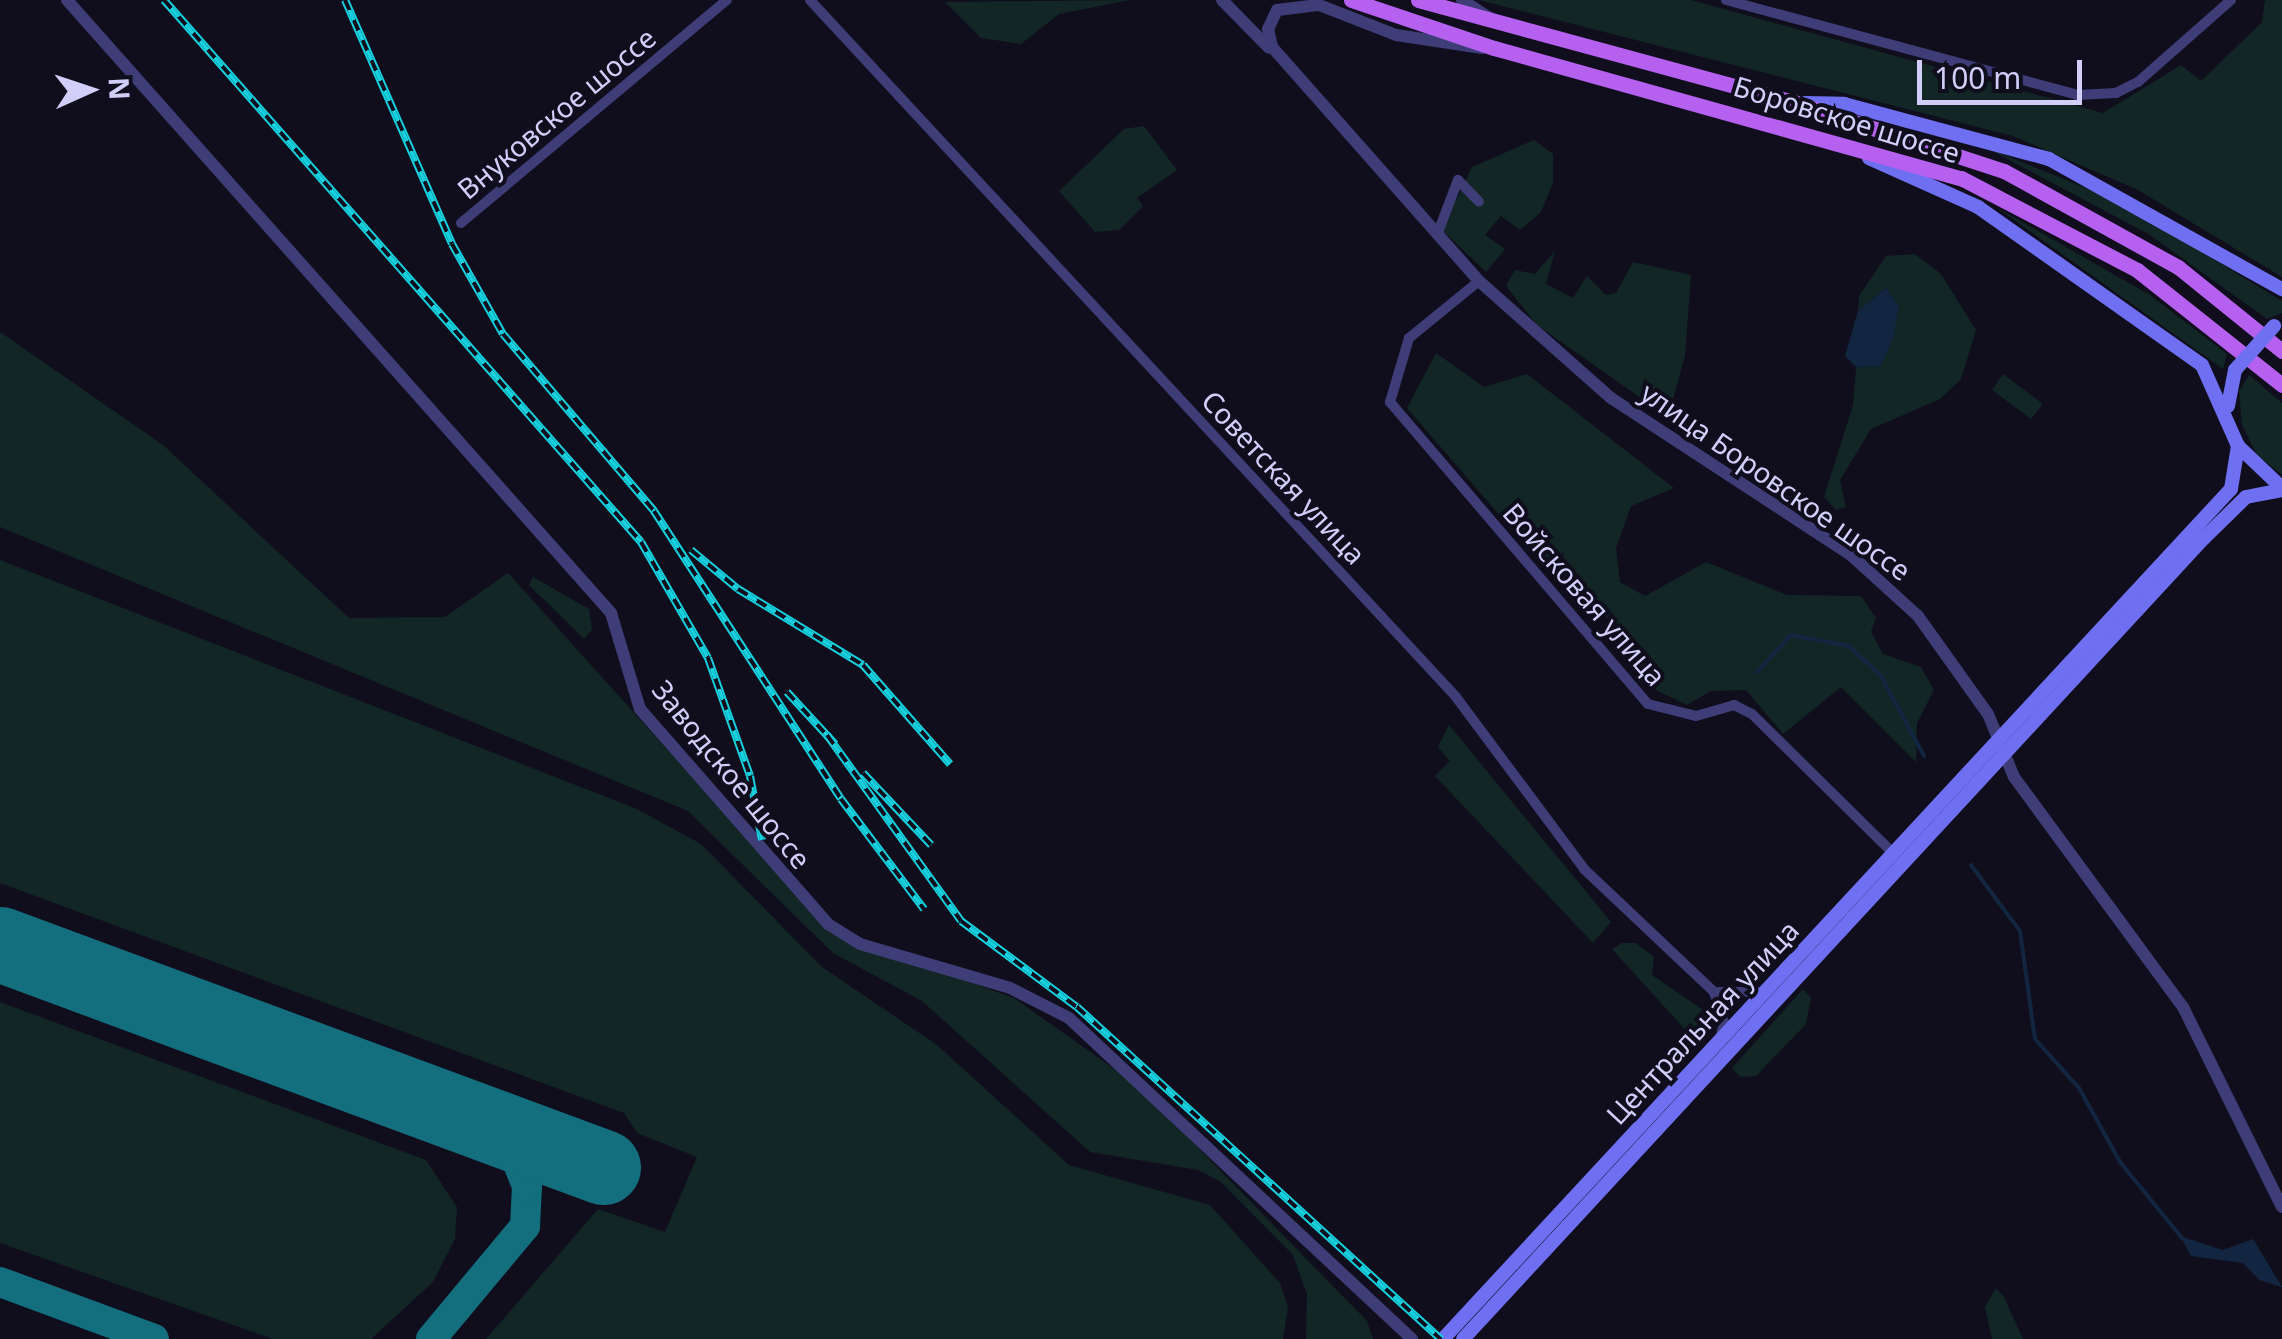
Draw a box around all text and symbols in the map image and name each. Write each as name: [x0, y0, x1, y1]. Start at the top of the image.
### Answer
street label: Внуковское шоссе: [450, 20, 662, 206]
north arrow: [40, 40, 140, 140]
scale bar: [1922, 40, 2087, 102]
text: 100 m: [1934, 57, 2021, 98]
street label: Боровское шоссе: [1730, 69, 1964, 169]
text: N: [100, 76, 140, 101]
street label: улица Боровское шоссе: [1635, 375, 1917, 587]
street label: Советская улица: [1195, 383, 1373, 571]
street label: Войсковая улица: [1497, 496, 1673, 692]
street label: Заводское шоссе: [646, 673, 818, 875]
street label: Центральная улица: [1599, 913, 1805, 1131]

